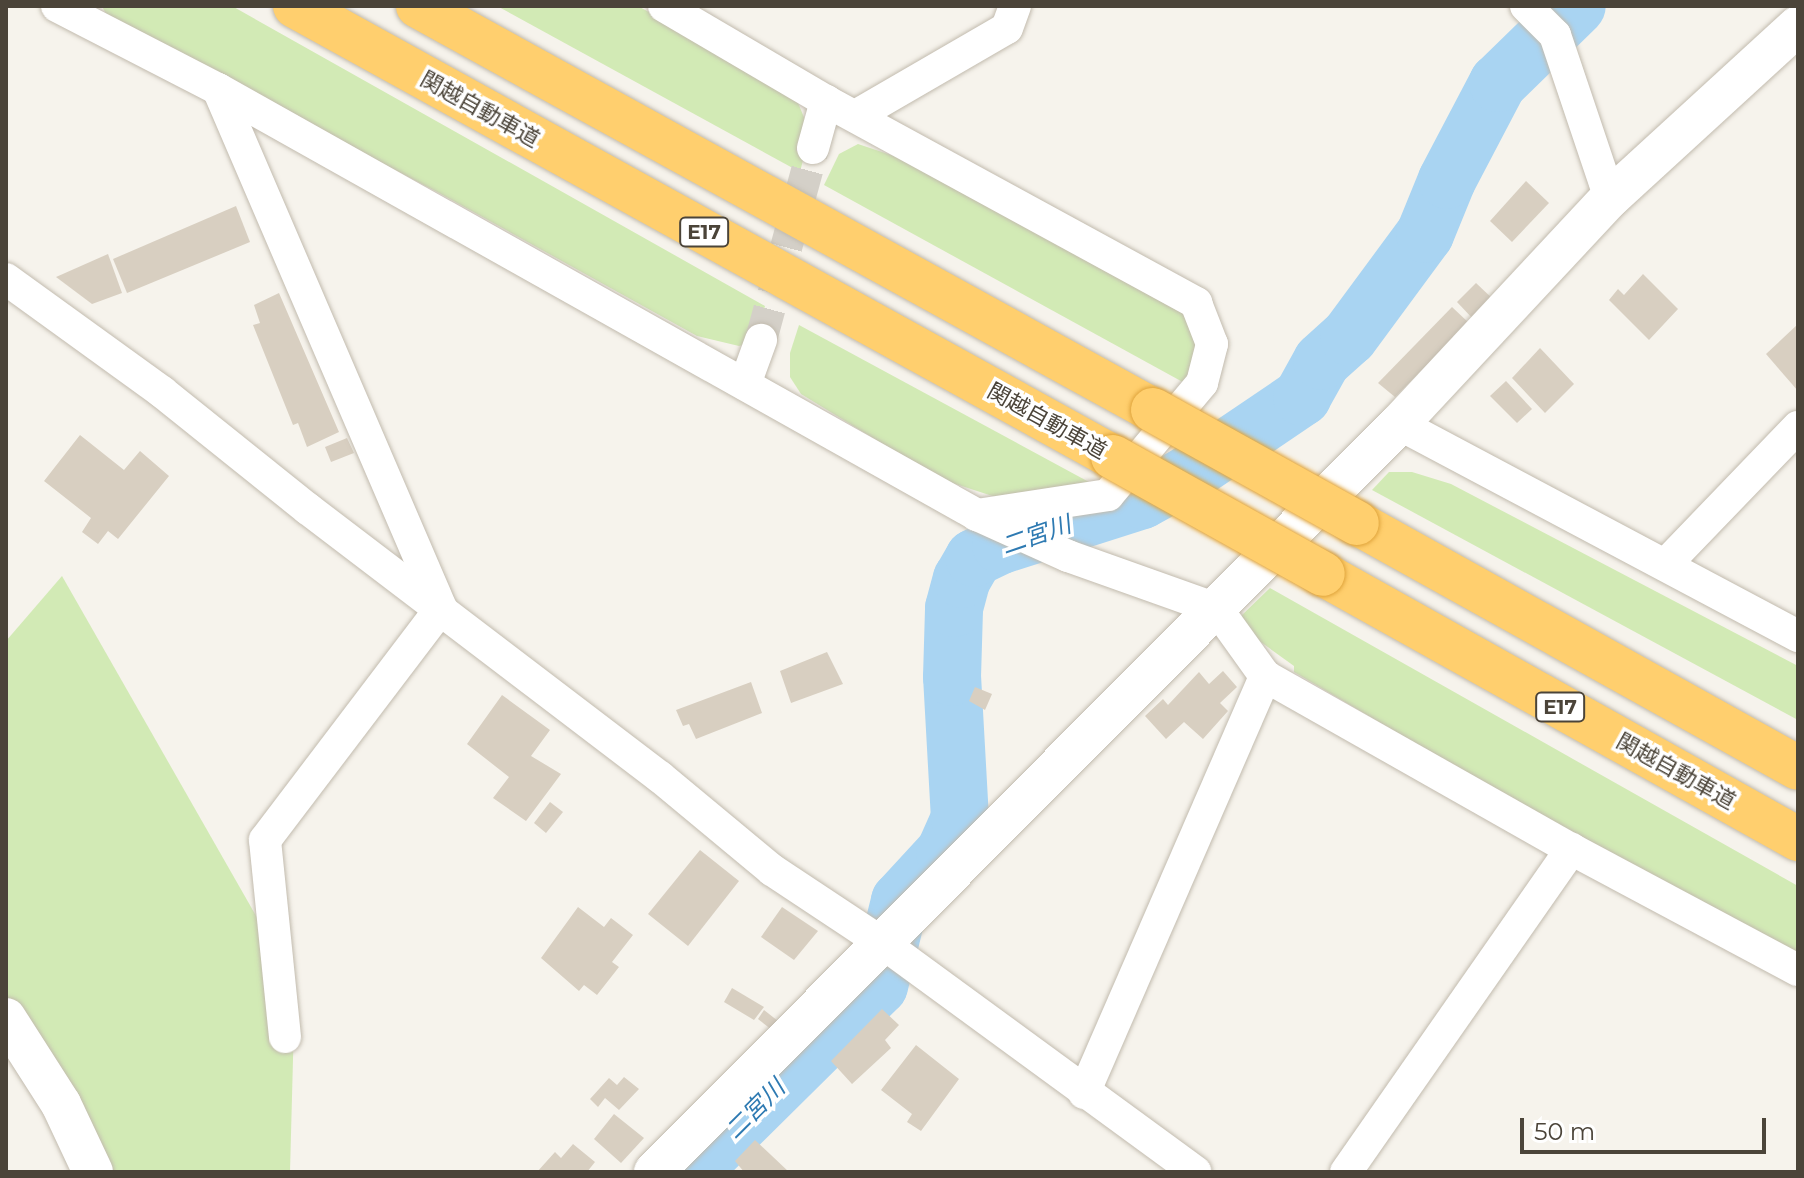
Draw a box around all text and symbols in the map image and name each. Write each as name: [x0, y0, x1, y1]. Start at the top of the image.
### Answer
street label: 関越自動車道: [416, 65, 544, 153]
road number: E17: [678, 216, 730, 248]
street label: 関越自動車道: [983, 377, 1111, 465]
water label: 二宮川: [997, 510, 1075, 560]
road number: E17: [1534, 691, 1586, 723]
street label: 関越自動車道: [1612, 727, 1740, 815]
water label: 二宮川: [719, 1073, 791, 1145]
scale bar: [1524, 1102, 1770, 1152]
text: 50 m: [1534, 1117, 1595, 1146]

